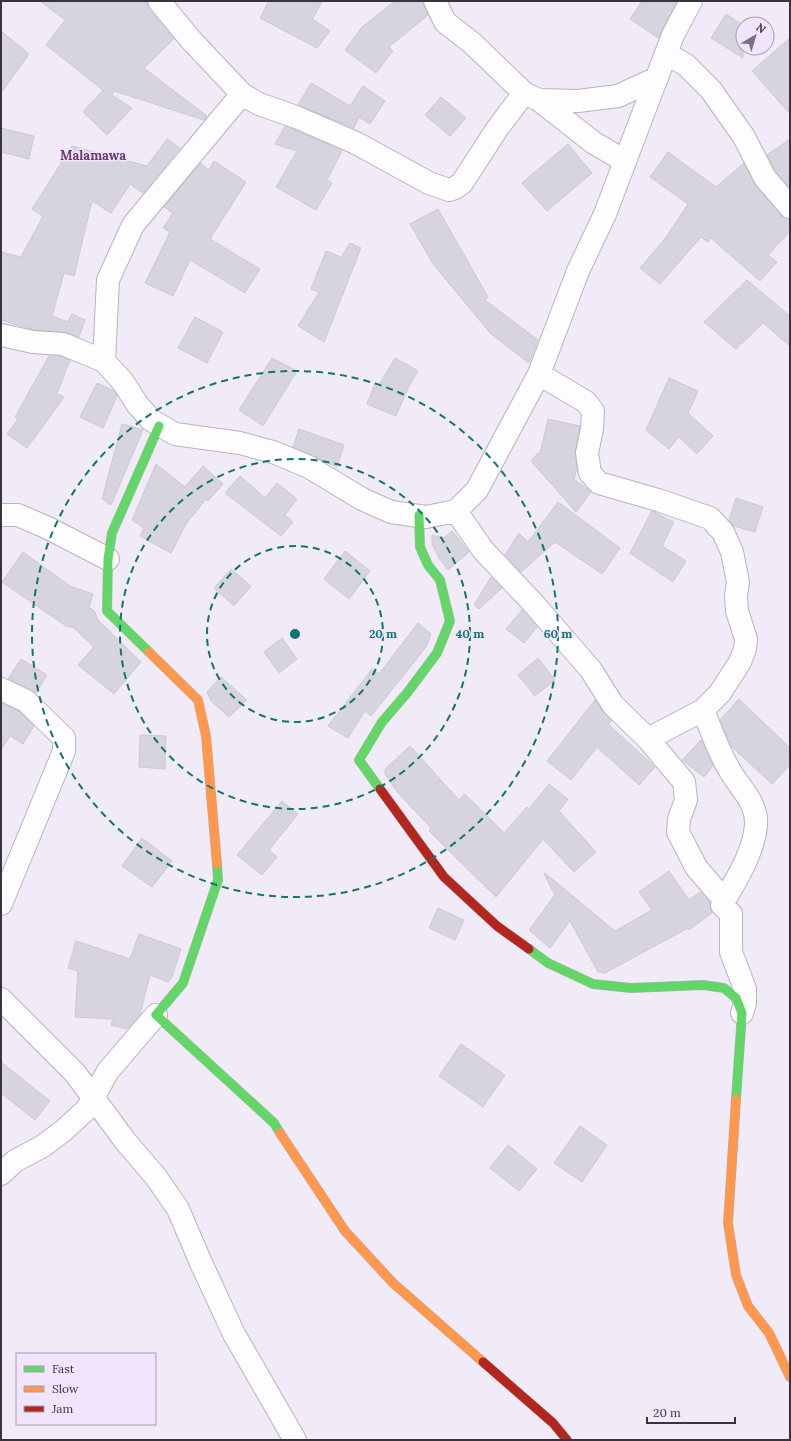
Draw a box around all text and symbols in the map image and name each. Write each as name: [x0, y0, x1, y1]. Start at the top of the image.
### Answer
north arrow: [735, 16, 775, 56]
text: N: [753, 20, 769, 37]
district label: Malamawa: [60, 147, 126, 164]
text: 20 m: [369, 626, 397, 641]
text: 40 m: [456, 626, 484, 641]
text: 60 m: [544, 626, 572, 641]
centre of rings: [288, 627, 302, 641]
legend: [16, 1353, 156, 1425]
text: Fast: [52, 1361, 75, 1376]
text: Slow: [52, 1381, 79, 1396]
scale bar: [647, 1399, 735, 1425]
text: Jam: [51, 1401, 73, 1416]
text: 20 m: [653, 1405, 681, 1420]

